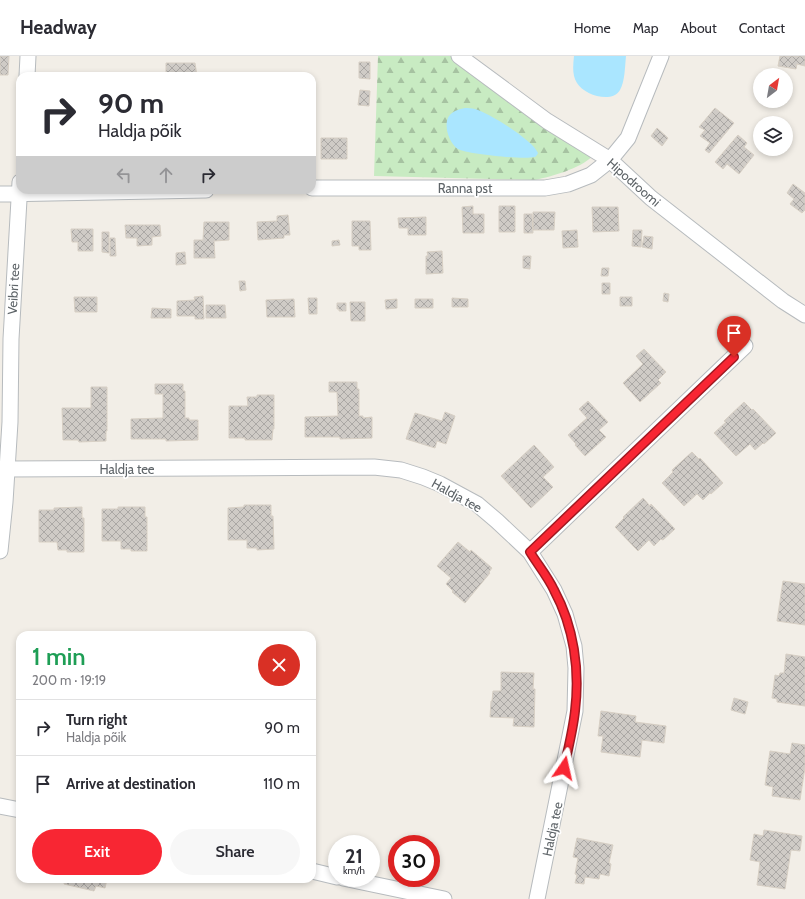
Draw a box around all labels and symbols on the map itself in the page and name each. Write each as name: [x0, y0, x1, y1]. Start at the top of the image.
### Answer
north arrow: [753, 68, 793, 108]
street label: Hipodroomi: [604, 154, 664, 210]
street label: Ranna pst: [438, 180, 493, 196]
street label: Veibri tee: [4, 263, 22, 315]
pin: [717, 316, 751, 357]
street label: Haldja tee: [99, 461, 155, 478]
street label: Haldja tee: [429, 475, 485, 516]
position arrow: [543, 747, 585, 789]
street label: Haldja tee: [538, 800, 567, 858]
speed limit sign: 30: [388, 835, 440, 887]

